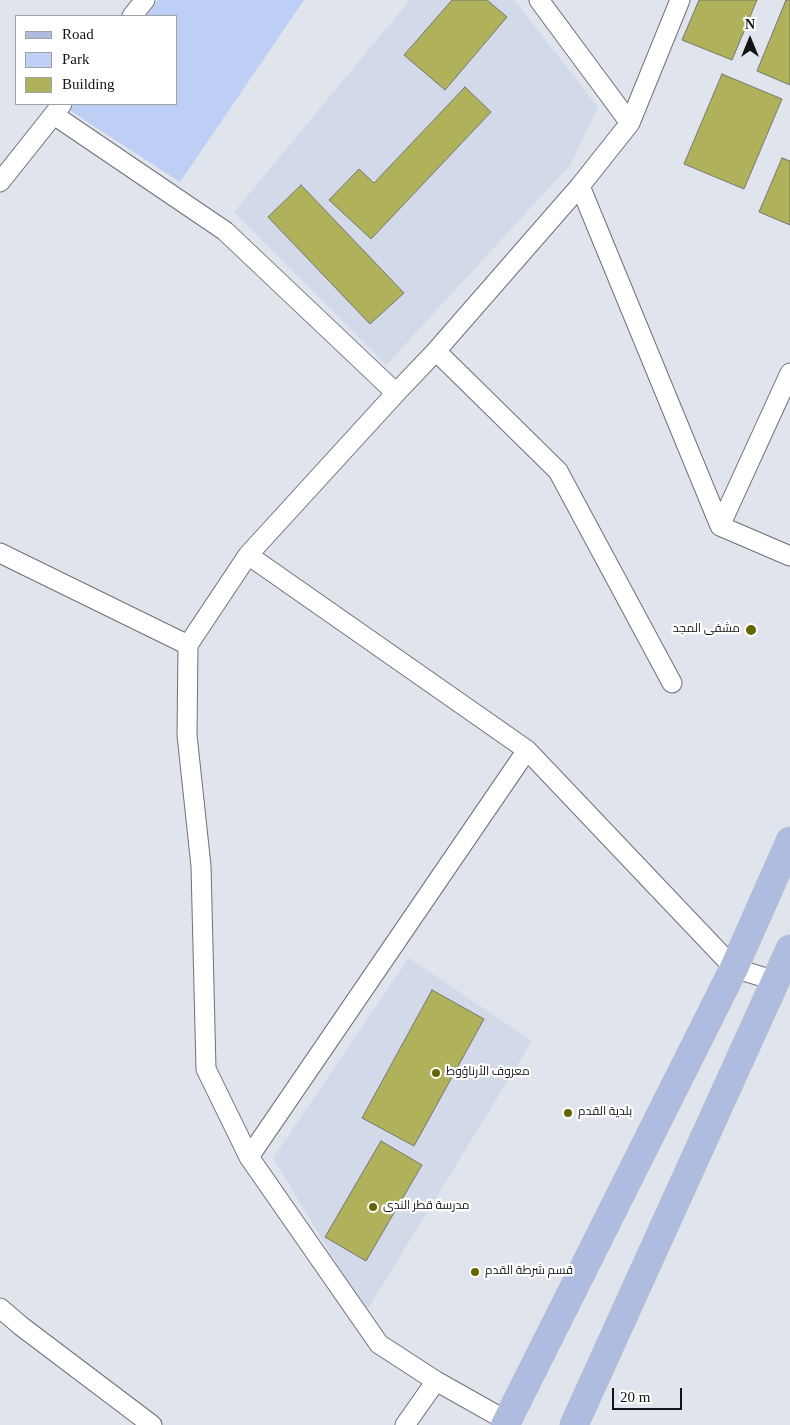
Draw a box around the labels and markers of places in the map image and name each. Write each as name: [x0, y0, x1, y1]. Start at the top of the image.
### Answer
place label: مشفى المجد: [673, 623, 740, 637]
marker: مشفى المجد: [744, 623, 758, 637]
place label: معروف الأرناؤوط: [446, 1066, 530, 1080]
marker: معروف الأرناؤوط: [430, 1067, 442, 1079]
place label: بلدية القدم: [578, 1106, 632, 1120]
marker: بلدية القدم: [562, 1107, 574, 1119]
place label: مدرسة قطر الندى: [383, 1200, 470, 1214]
marker: مدرسة قطر الندى: [367, 1201, 379, 1213]
place label: قسم شرطة القدم: [485, 1265, 573, 1279]
marker: قسم شرطة القدم: [469, 1266, 481, 1278]

